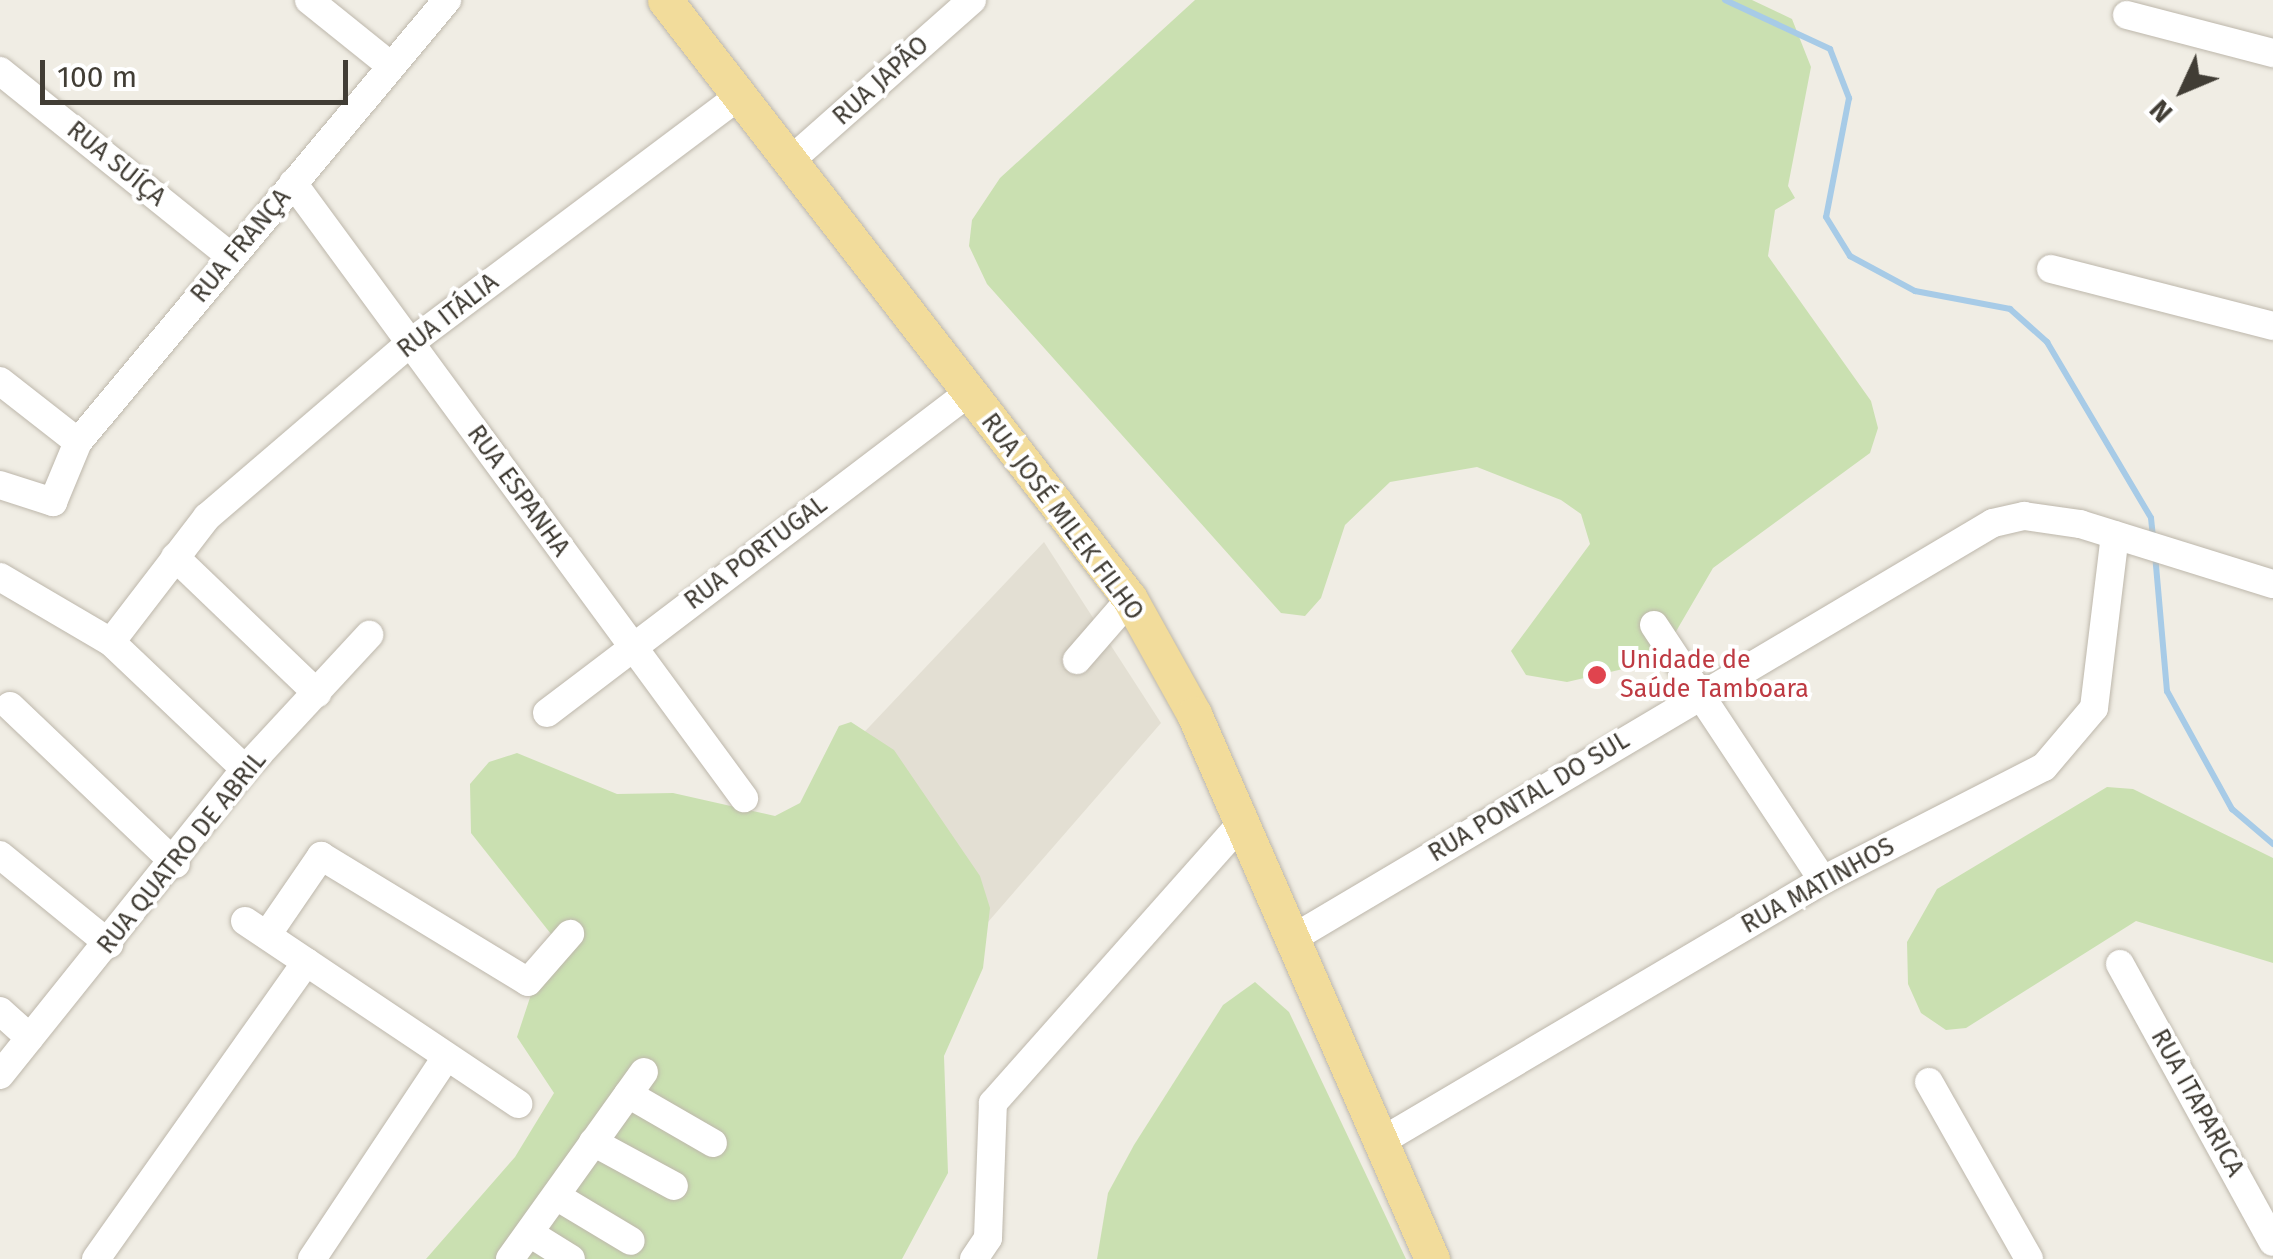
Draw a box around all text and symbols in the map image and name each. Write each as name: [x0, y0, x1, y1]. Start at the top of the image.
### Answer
street label: RUA JAPÃO: [827, 30, 935, 132]
scale bar: [45, 40, 352, 102]
north arrow: [2133, 40, 2233, 140]
text: 100 m: [57, 59, 137, 95]
text: N: [2143, 93, 2179, 129]
street label: RUA SUÍÇA: [61, 115, 171, 213]
street label: RUA FRANÇA: [185, 183, 297, 309]
street label: RUA ITÁLIA: [392, 267, 504, 365]
street label: RUA JOSÉ MILEK FILHO: [974, 408, 1150, 626]
street label: RUA ESPANHA: [460, 420, 576, 562]
street label: RUA PORTUGAL: [679, 490, 833, 616]
place label: Unidade de Saúde Tamboara: [1620, 646, 1809, 705]
marker: Unidade de Saúde Tamboara: [1584, 662, 1610, 688]
street label: RUA PONTAL DO SUL: [1423, 725, 1635, 869]
street label: RUA QUATRO DE ABRIL: [91, 746, 273, 960]
street label: RUA MATINHOS: [1736, 832, 1900, 940]
street label: RUA ITAPARICA: [2144, 1024, 2250, 1182]

